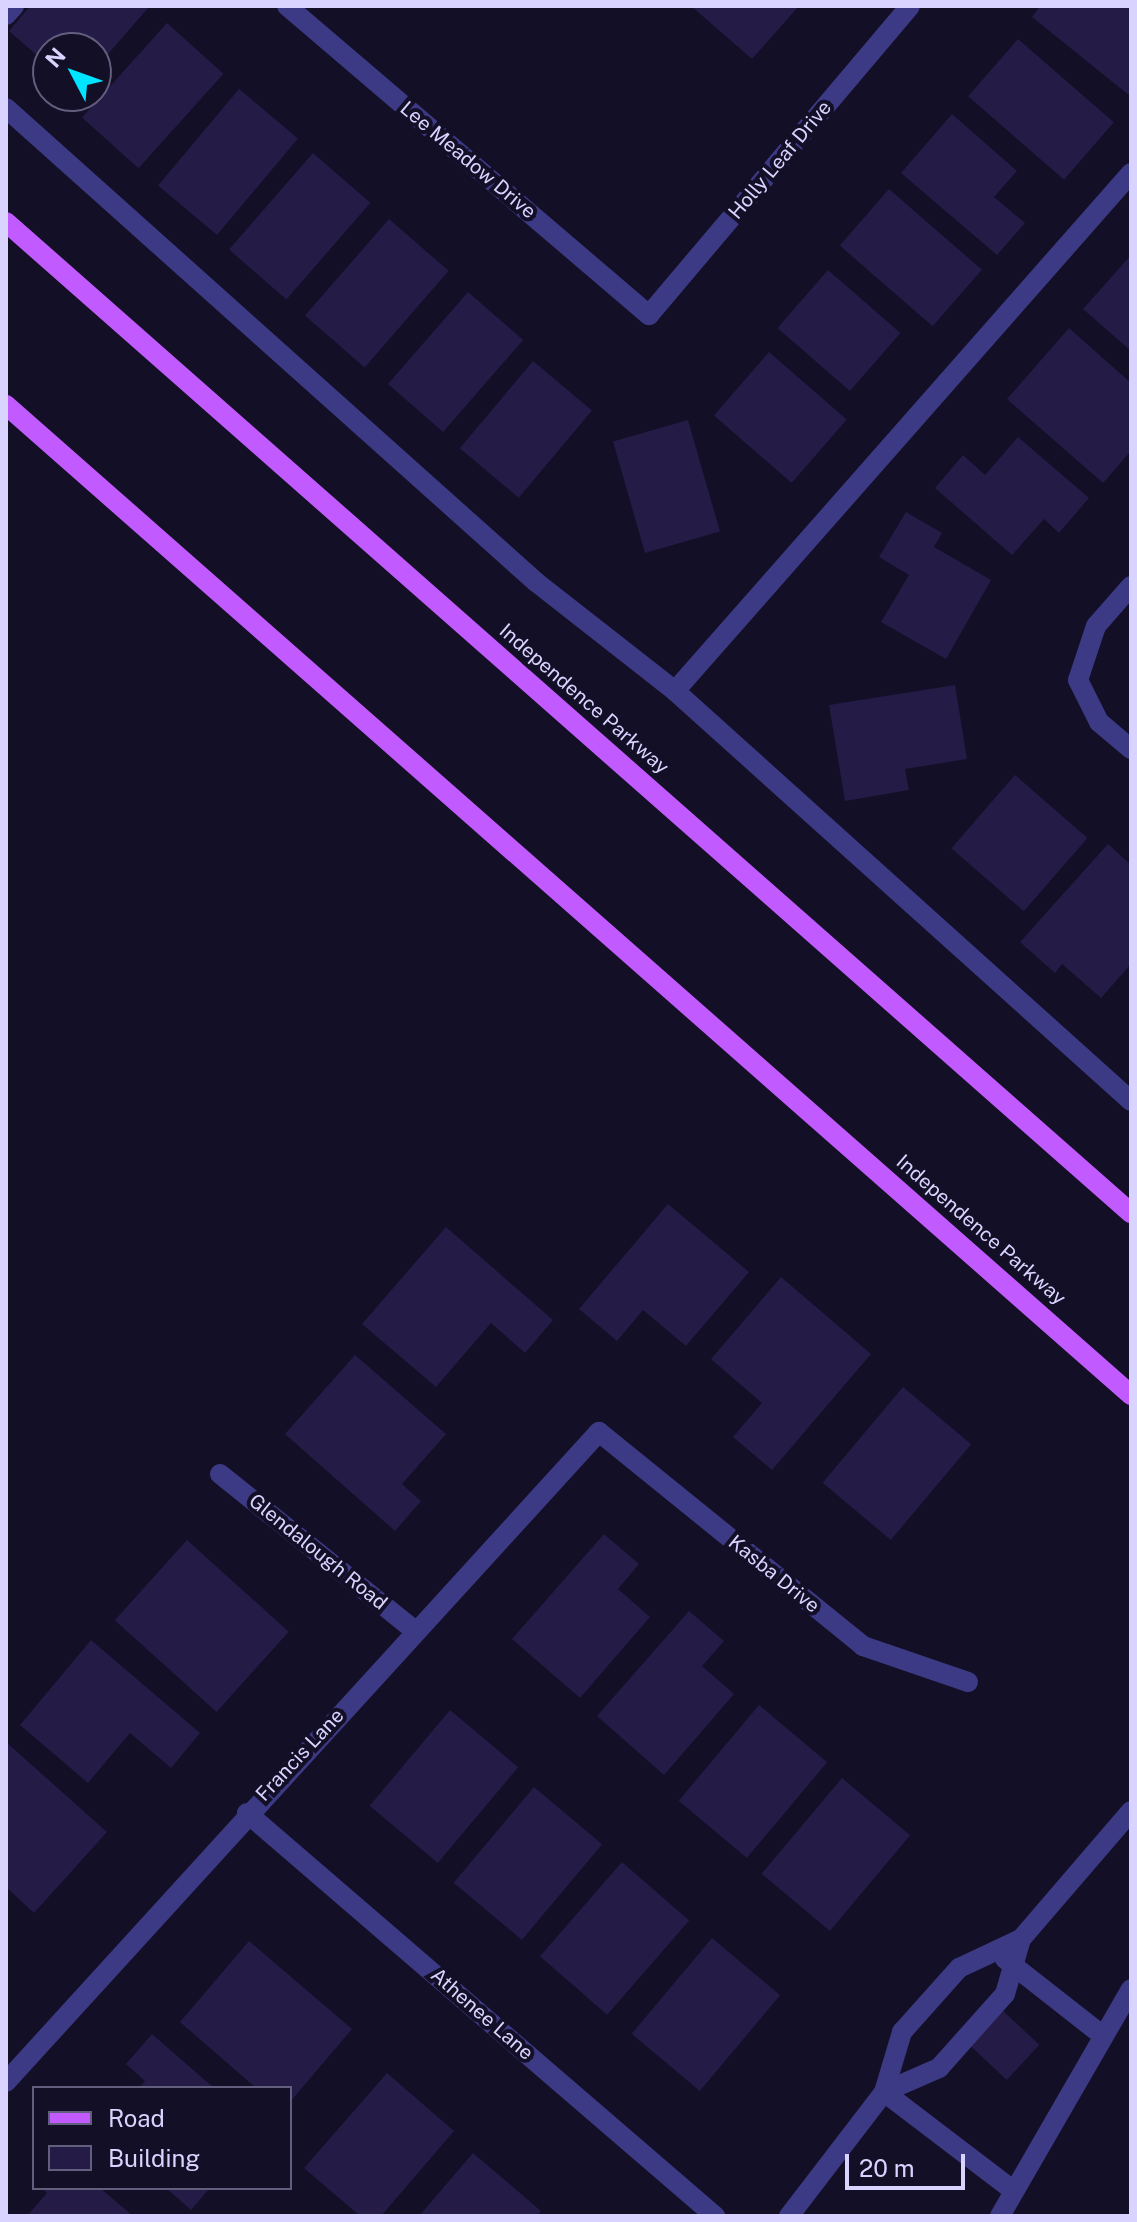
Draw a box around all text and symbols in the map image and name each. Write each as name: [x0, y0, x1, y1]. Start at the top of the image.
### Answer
north arrow: [32, 32, 112, 112]
text: N: [40, 43, 71, 73]
street label: Lee Meadow Drive: [395, 96, 541, 224]
street label: Holly Leaf Drive: [724, 96, 836, 224]
street label: Independence Parkway: [494, 619, 674, 779]
street label: Independence Parkway: [891, 1150, 1071, 1310]
street label: Glendalough Road: [244, 1489, 392, 1615]
street label: Kasba Drive: [724, 1530, 824, 1618]
street label: Francis Lane: [251, 1704, 349, 1806]
street label: Athenee Lane: [426, 1963, 538, 2065]
legend: [32, 2086, 292, 2190]
text: Road: [108, 2104, 165, 2132]
scale bar: [849, 2138, 969, 2188]
text: Building: [108, 2144, 200, 2172]
text: 20 m: [859, 2154, 915, 2182]

